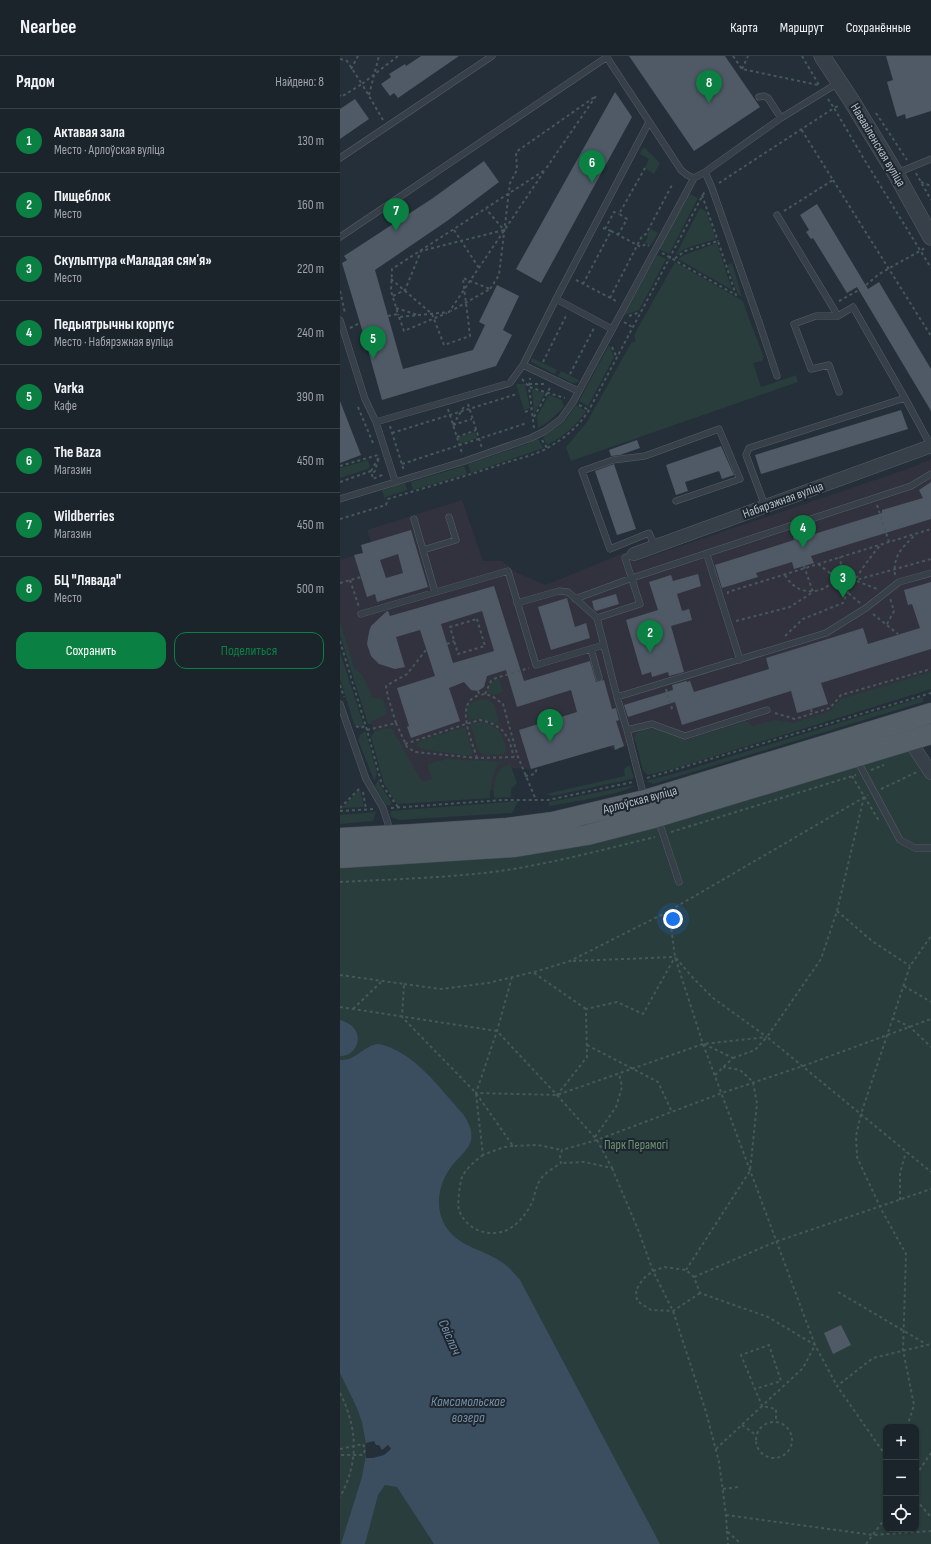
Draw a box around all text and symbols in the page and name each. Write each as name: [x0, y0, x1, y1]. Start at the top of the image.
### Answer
text: Nearbee: [20, 16, 76, 39]
text: Карта: [730, 19, 758, 36]
text: Маршрут: [780, 19, 824, 36]
text: Сохранённые: [846, 19, 911, 36]
pin: 8: [696, 70, 722, 103]
text: Рядом: [16, 72, 55, 92]
text: Найдено: 8: [275, 74, 324, 90]
street label: Нававіленская вуліца: [847, 100, 909, 190]
text: Актавая зала: [54, 123, 125, 142]
text: 1: [26, 133, 32, 149]
text: 130 m: [298, 133, 324, 149]
text: Место · Арлоўская вуліца: [54, 142, 165, 158]
pin: 6: [579, 150, 605, 183]
text: Пищеблок: [54, 187, 111, 206]
text: 2: [26, 197, 32, 213]
text: 160 m: [298, 197, 324, 213]
pin: 7: [383, 198, 409, 231]
text: Место: [54, 206, 82, 222]
text: Скульптура «Маладая сямʼя»: [54, 251, 212, 270]
text: 3: [26, 261, 32, 277]
text: 220 m: [297, 261, 324, 277]
text: Место: [54, 270, 82, 286]
text: Педыятрычны корпус: [54, 315, 174, 334]
text: 4: [26, 325, 32, 341]
text: 240 m: [297, 325, 324, 341]
pin: 5: [360, 326, 386, 359]
text: Место · Набярэжная вуліца: [54, 334, 173, 350]
text: Varka: [54, 379, 84, 398]
text: 5: [26, 389, 32, 405]
text: 390 m: [297, 389, 324, 405]
text: Кафе: [54, 398, 77, 414]
text: The Baza: [54, 443, 101, 462]
text: 6: [26, 453, 32, 469]
text: 450 m: [297, 453, 324, 469]
text: Магазин: [54, 462, 91, 478]
street label: Набярэжная вуліца: [740, 478, 826, 522]
text: Wildberries: [54, 507, 115, 526]
pin: 4: [790, 515, 816, 548]
text: 7: [26, 517, 32, 533]
text: 450 m: [297, 517, 324, 533]
text: Магазин: [54, 526, 91, 542]
pin: 3: [830, 565, 856, 598]
text: БЦ "Лявада": [54, 571, 121, 590]
text: 8: [26, 581, 32, 597]
text: 500 m: [297, 581, 324, 597]
text: Место: [54, 590, 82, 606]
pin: 2: [637, 620, 663, 653]
button: Сохранить: [16, 632, 166, 669]
button: Поделиться: [174, 632, 324, 669]
pin: 1: [537, 709, 563, 742]
street label: Арлоўская вуліца: [600, 782, 679, 818]
your location: [663, 909, 683, 929]
park label: Парк Перамогі: [604, 1137, 668, 1153]
water label: Свіслач: [435, 1317, 465, 1358]
water label: Камсамольскае возера: [431, 1393, 506, 1426]
map controls: [883, 1424, 919, 1532]
button: +: [883, 1424, 919, 1460]
button: −: [883, 1460, 919, 1496]
button: locate: [883, 1496, 919, 1532]

